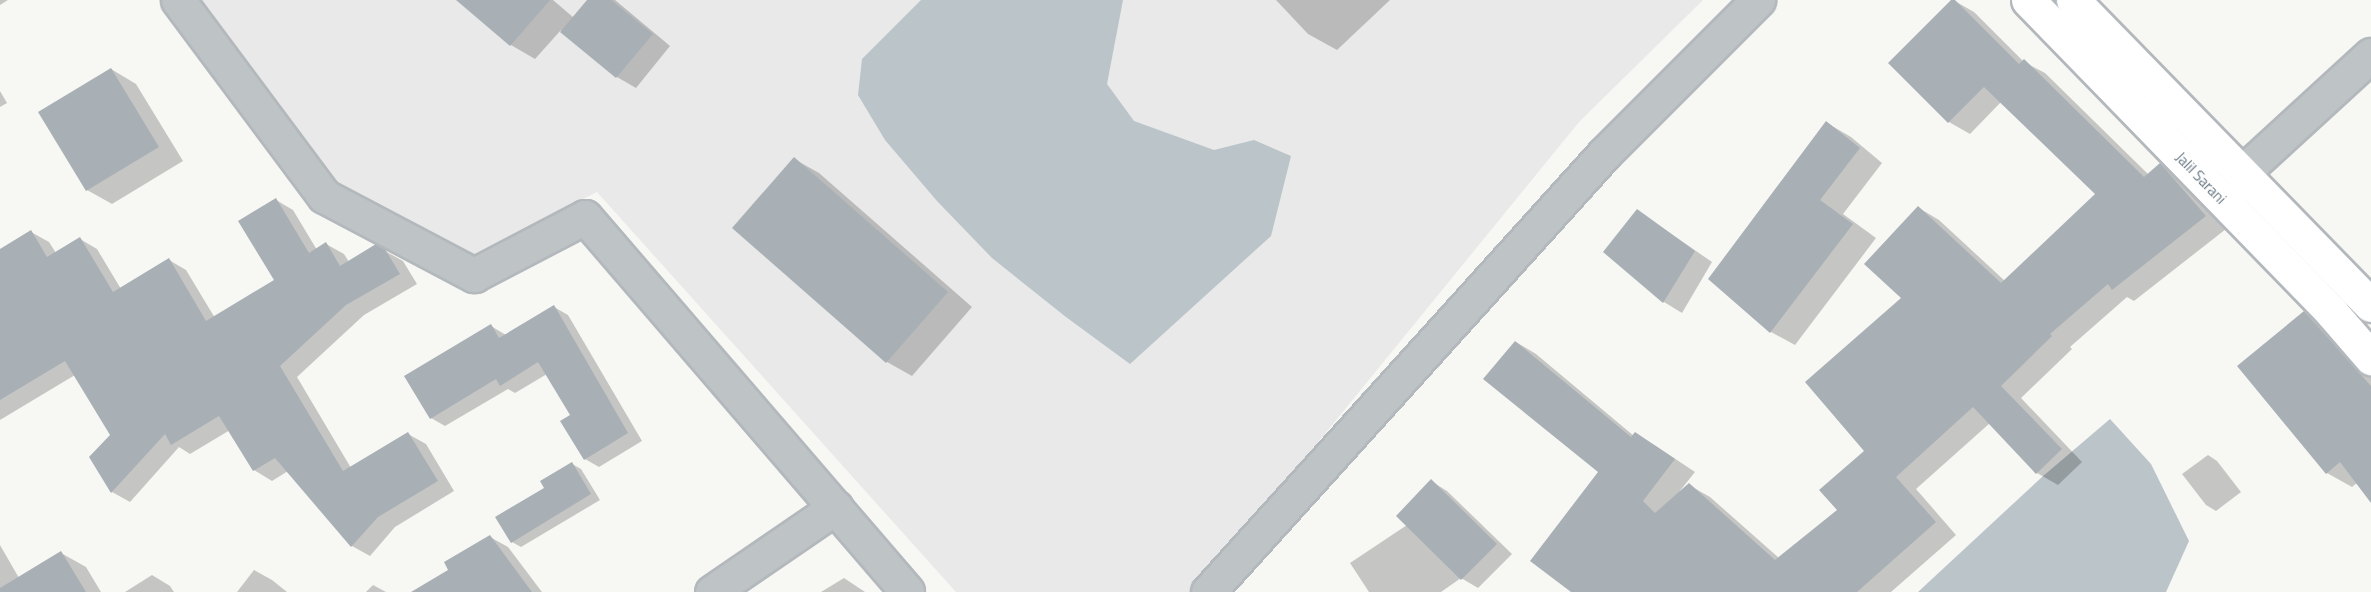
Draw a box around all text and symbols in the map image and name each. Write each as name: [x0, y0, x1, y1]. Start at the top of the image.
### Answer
street label: Jalil Sarani: [2172, 148, 2230, 208]

